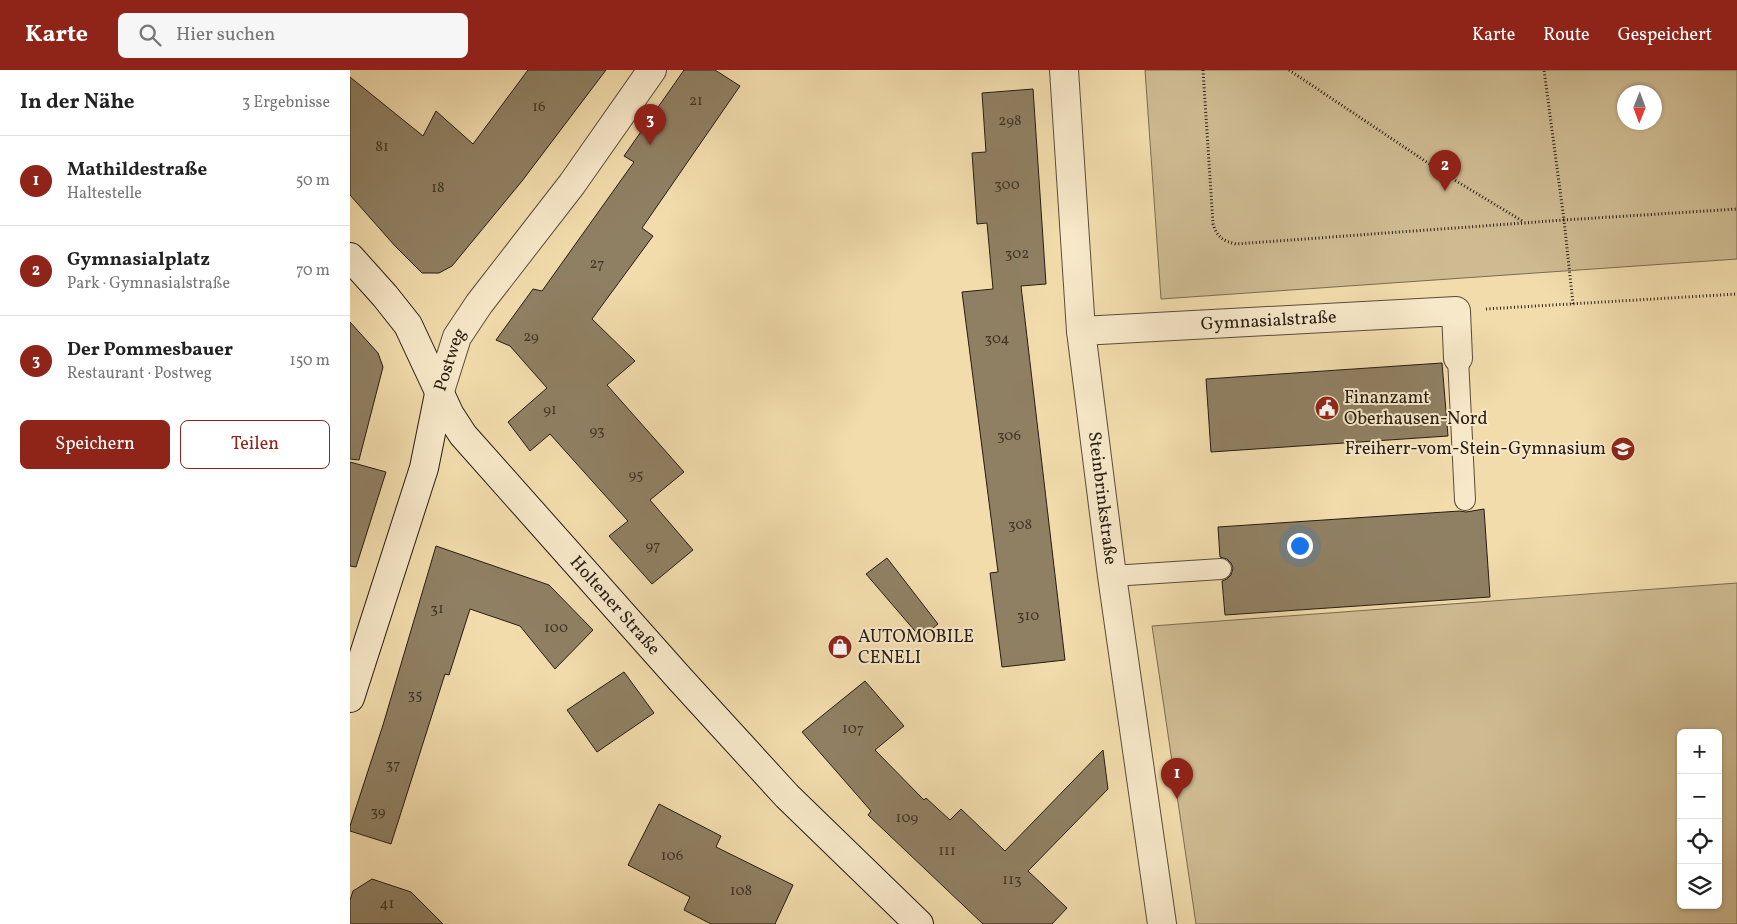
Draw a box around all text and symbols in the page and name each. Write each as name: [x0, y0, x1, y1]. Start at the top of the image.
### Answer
search box: [118, 13, 468, 58]
text: Karte: [25, 18, 88, 52]
icon: search: [136, 21, 164, 49]
text: Hier suchen: [176, 22, 275, 48]
text: Karte: [1472, 23, 1515, 48]
text: Route: [1543, 23, 1590, 48]
text: Gespeichert: [1618, 23, 1712, 48]
north arrow: [1617, 85, 1662, 130]
text: In der Nähe: [20, 88, 135, 117]
house number: 21: [689, 91, 703, 112]
text: 3 Ergebnisse: [242, 92, 330, 114]
house number: 16: [532, 97, 546, 118]
pin: 3: [634, 104, 666, 145]
house number: 298: [998, 111, 1022, 132]
house number: 81: [375, 137, 389, 158]
pin: 2: [1429, 150, 1461, 191]
text: Mathildestraße: [67, 157, 207, 183]
text: 1: [33, 170, 39, 192]
text: 50 m: [296, 170, 330, 192]
house number: 300: [994, 175, 1020, 196]
house number: 18: [431, 178, 445, 199]
text: Haltestelle: [67, 183, 142, 205]
house number: 302: [1005, 244, 1029, 265]
text: Gymnasialplatz: [67, 247, 210, 273]
house number: 27: [590, 254, 604, 275]
text: 2: [32, 260, 40, 282]
text: 70 m: [296, 260, 330, 282]
text: Park · Gymnasialstraße: [67, 273, 230, 295]
street label: Gymnasialstraße: [1200, 305, 1337, 337]
street label: Postweg: [428, 323, 472, 395]
house number: 29: [523, 327, 539, 348]
house number: 304: [985, 329, 1010, 350]
text: Der Pommesbauer: [67, 337, 233, 363]
text: 3: [32, 350, 40, 372]
text: 150 m: [289, 350, 330, 372]
text: Restaurant · Postweg: [67, 363, 212, 385]
place label: Finanzamt Oberhausen-Nord: [1344, 386, 1488, 432]
public building icon: Finanzamt Oberhausen-Nord: [1314, 395, 1340, 421]
house number: 91: [543, 400, 557, 421]
button: Speichern: [20, 420, 170, 469]
button: Teilen: [180, 420, 330, 469]
house number: 93: [589, 421, 605, 442]
house number: 306: [997, 426, 1021, 447]
street label: Steinbrinkstraße: [1081, 430, 1123, 566]
school or university icon: Freiherr-vom-Stein-Gymnasium: [1610, 436, 1636, 462]
place label: Freiherr-vom-Stein-Gymnasium: [1345, 437, 1606, 462]
house number: 95: [629, 465, 643, 486]
house number: 308: [1008, 515, 1032, 536]
your location: [1287, 533, 1313, 559]
house number: 97: [645, 536, 661, 557]
street label: Holtener Straße: [564, 550, 666, 661]
house number: 31: [430, 599, 444, 620]
house number: 310: [1017, 606, 1039, 627]
house number: 100: [544, 618, 568, 639]
place label: AUTOMOBILE CENELI: [858, 625, 974, 671]
shop icon: AUTOMOBILE CENELI: [827, 634, 853, 660]
house number: 35: [408, 685, 422, 706]
house number: 107: [842, 719, 864, 740]
map controls: [1677, 729, 1722, 909]
button: +: [1677, 729, 1722, 774]
house number: 37: [386, 755, 400, 776]
pin: 1: [1161, 758, 1193, 799]
button: −: [1677, 774, 1722, 819]
house number: 39: [370, 802, 386, 823]
house number: 109: [896, 808, 919, 829]
button: locate: [1677, 819, 1722, 864]
house number: 111: [938, 841, 956, 862]
house number: 106: [661, 846, 683, 867]
button: layers: [1677, 864, 1722, 909]
house number: 113: [1002, 870, 1022, 891]
house number: 108: [730, 881, 752, 902]
house number: 41: [380, 894, 394, 915]

